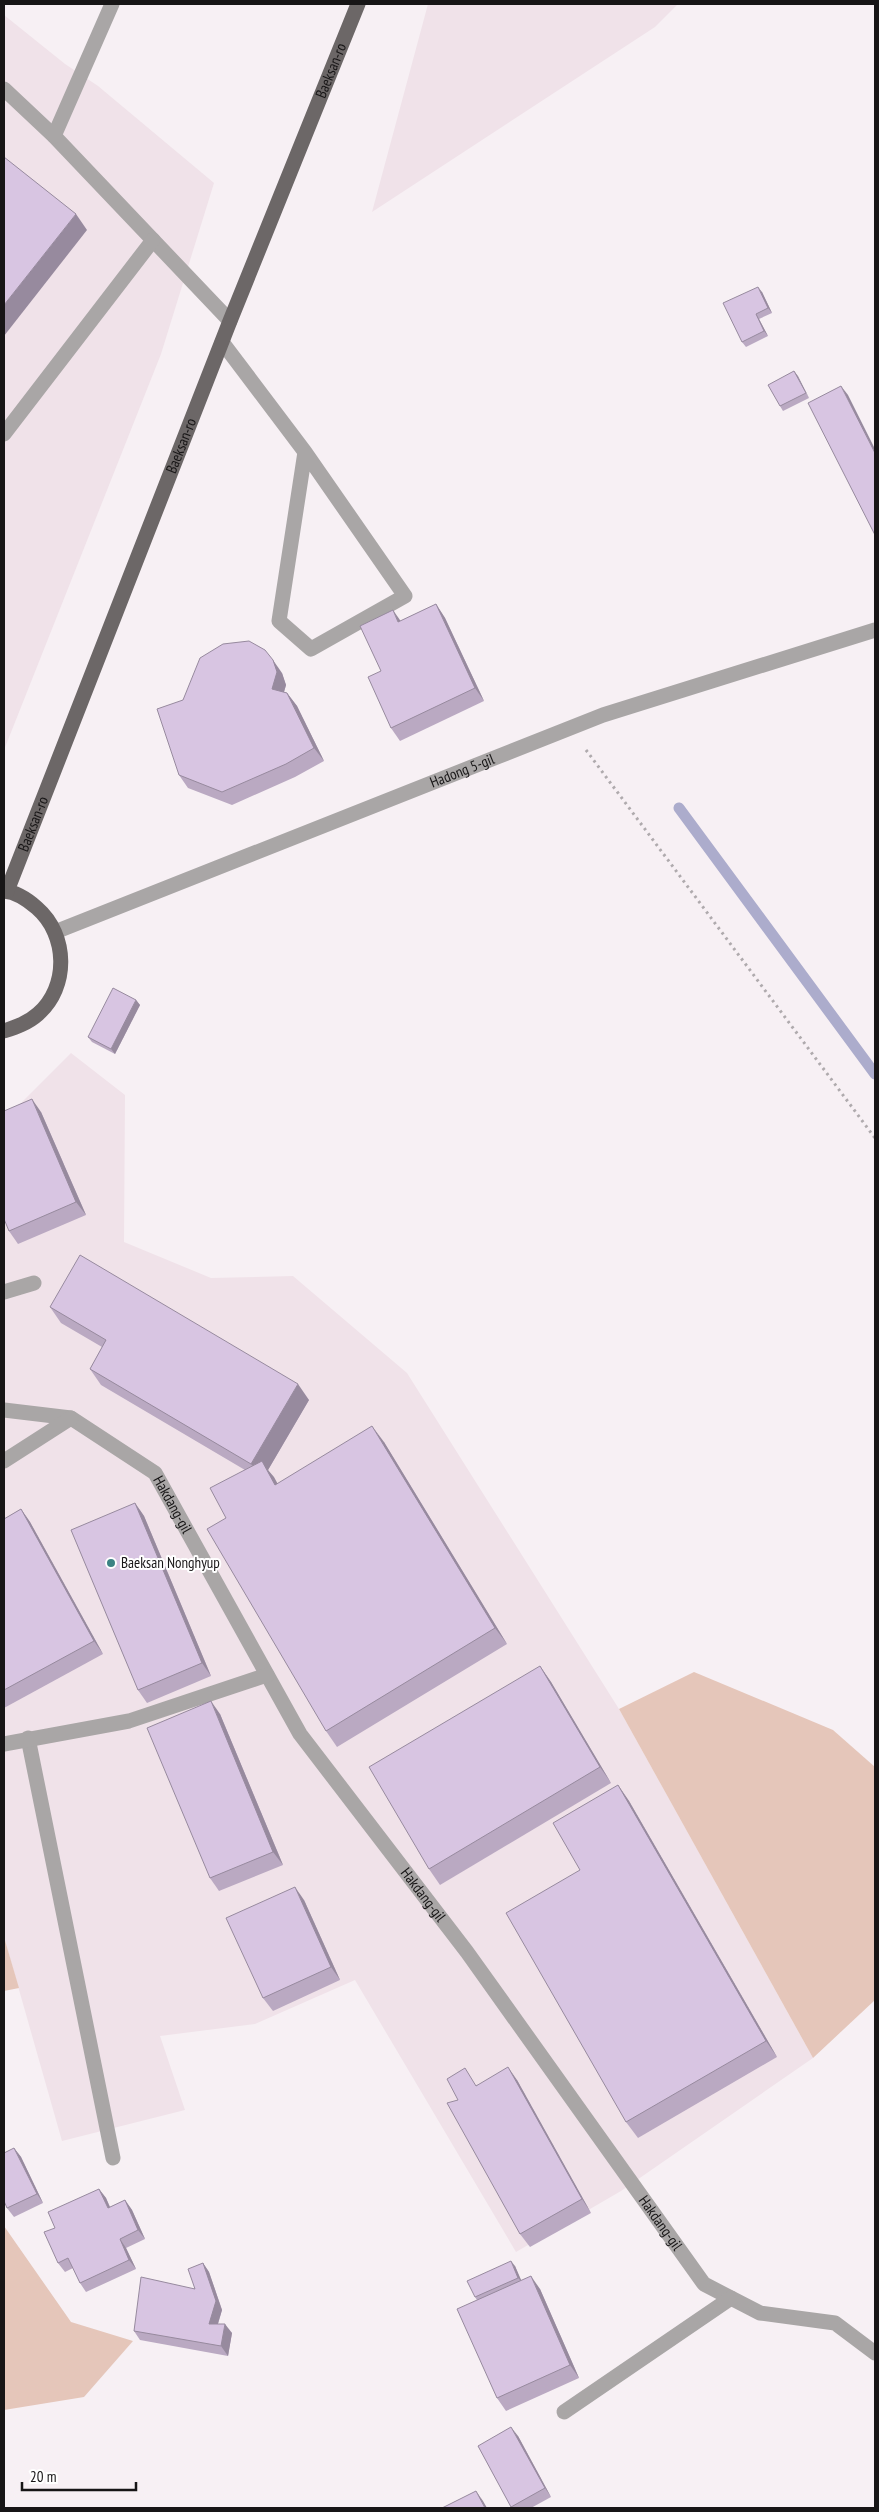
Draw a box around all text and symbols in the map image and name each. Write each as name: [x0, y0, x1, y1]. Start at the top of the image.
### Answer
street label: Baeksan-ro: [311, 40, 350, 101]
street label: Baeksan-ro: [161, 415, 200, 476]
street label: Hadong 5-gil: [427, 749, 497, 792]
street label: Baeksan-ro: [13, 793, 52, 854]
street label: Hakdang-gil: [149, 1472, 197, 1537]
place label: Baeksan Nonghyup: [121, 1553, 220, 1572]
marker: Baeksan Nonghyup: [105, 1557, 117, 1569]
street label: Hakdang-gil: [397, 1864, 451, 1926]
street label: Hakdang-gil: [635, 2191, 687, 2254]
scale bar: [22, 2460, 136, 2492]
text: 20 m: [30, 2467, 56, 2486]

